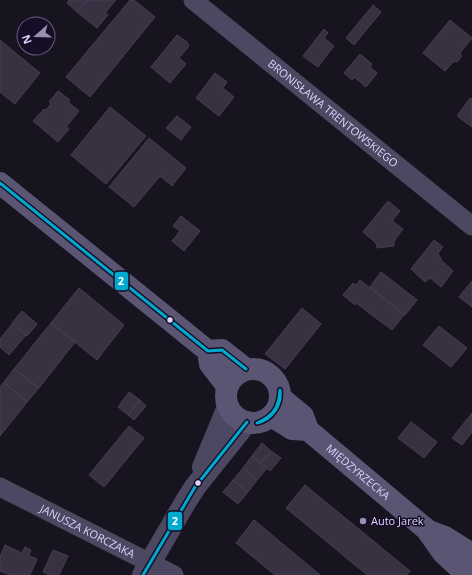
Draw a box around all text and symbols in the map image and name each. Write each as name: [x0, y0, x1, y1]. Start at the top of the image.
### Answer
north arrow: [16, 16, 56, 56]
text: N: [18, 33, 35, 46]
street label: BRONISŁAWA TRENTOWSKIEGO: [265, 56, 401, 170]
line badge: 2: [114, 271, 129, 291]
text: 2: [118, 273, 124, 288]
unlabelled marker: [165, 315, 175, 325]
street label: MIĘDZYRZECKA: [323, 440, 394, 503]
unlabelled marker: [193, 478, 203, 488]
street label: JANUSZA KORCZAKA: [37, 500, 138, 561]
line badge: 2: [167, 511, 183, 531]
text: 2: [172, 513, 178, 528]
place label: Auto Jarek: [371, 513, 424, 528]
marker: Auto Jarek: [358, 516, 368, 526]

